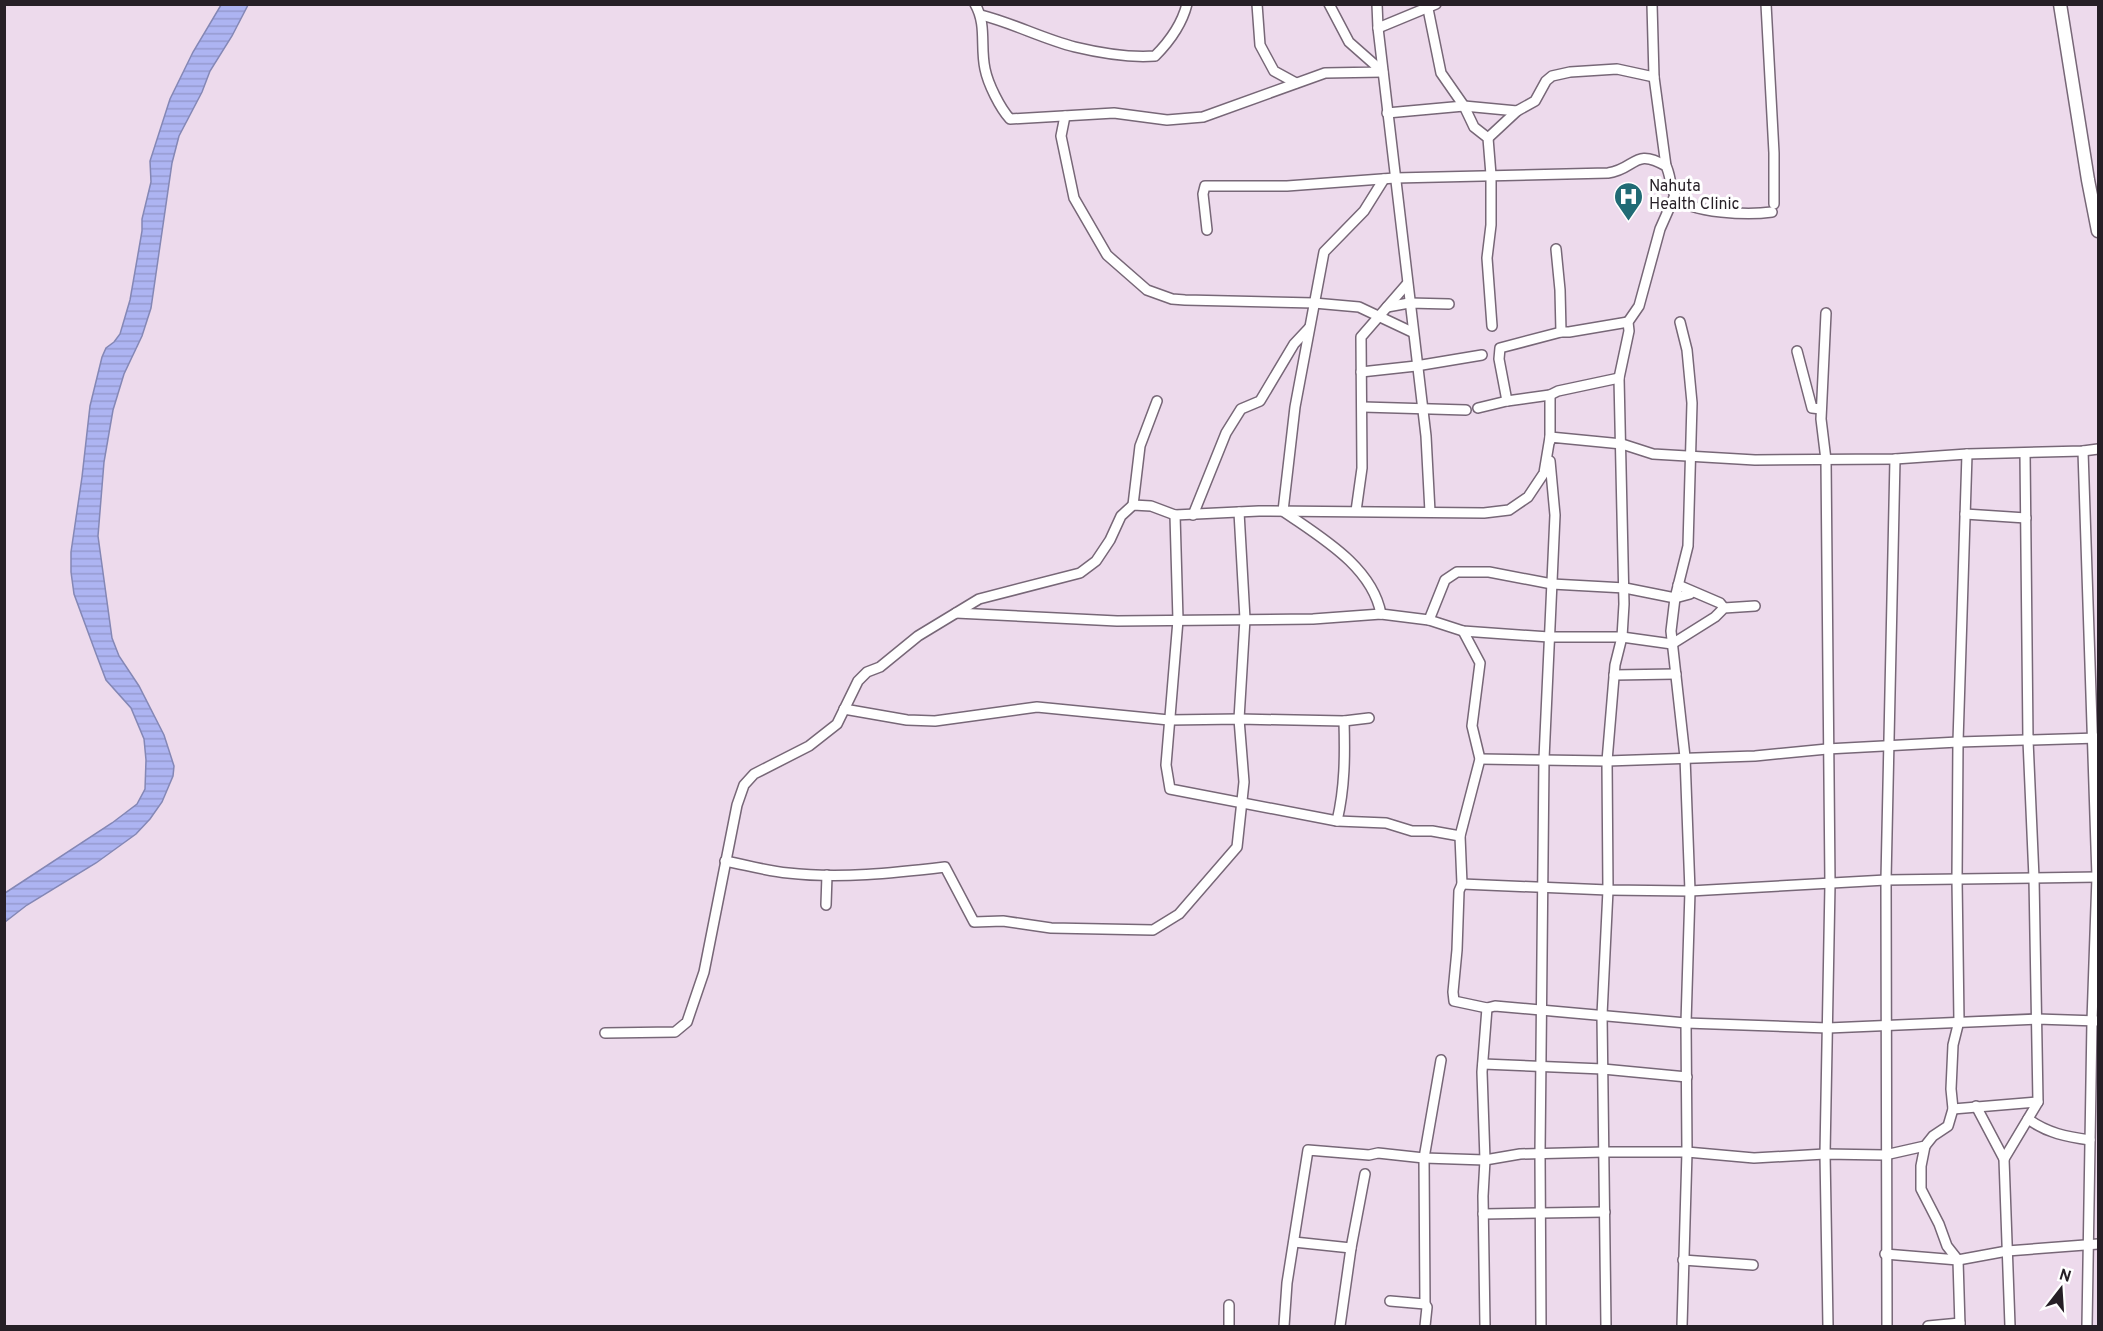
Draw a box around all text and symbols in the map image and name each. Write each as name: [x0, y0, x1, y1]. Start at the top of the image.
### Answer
place label: Nahuta Health Clinic: [1649, 177, 1740, 215]
hospital icon: Nahuta Health Clinic: [1612, 180, 1644, 222]
north arrow: [2031, 1259, 2091, 1319]
text: N: [2056, 1265, 2073, 1288]

